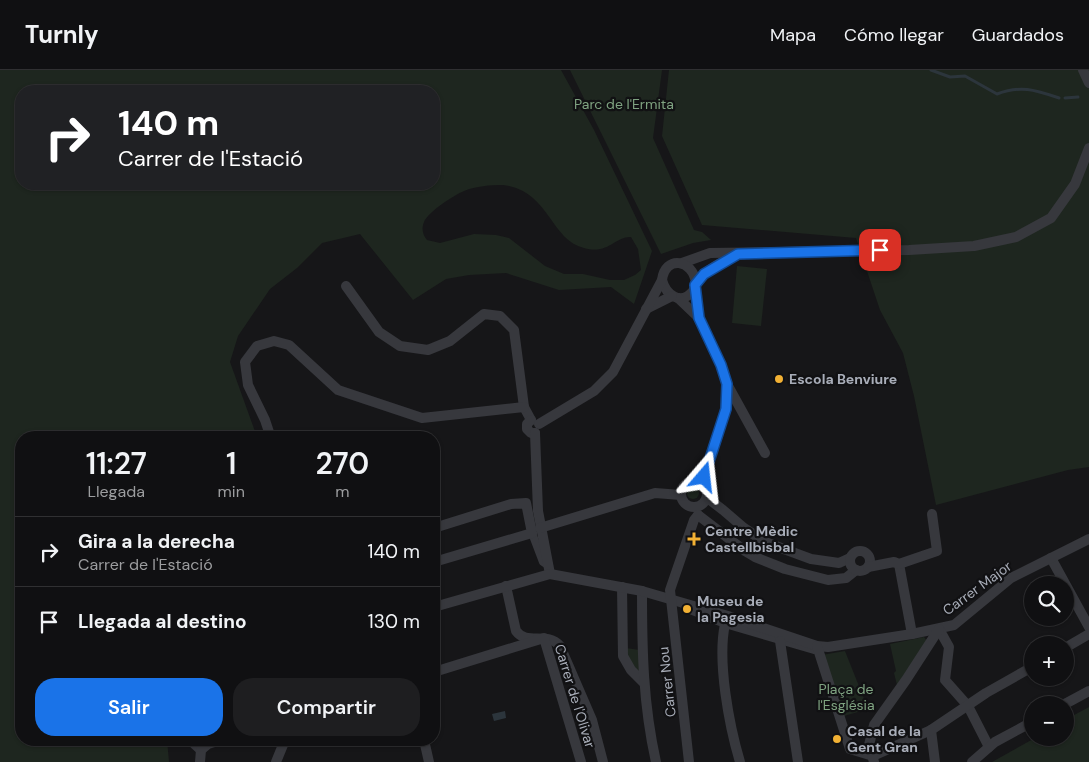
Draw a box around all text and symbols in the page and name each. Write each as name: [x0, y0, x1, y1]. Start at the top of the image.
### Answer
text: Turnly: [25, 19, 98, 50]
text: Mapa: [770, 23, 816, 47]
text: Cómo llegar: [844, 23, 944, 47]
text: Guardados: [972, 23, 1064, 47]
park label: Parc de l'Ermita: [574, 95, 674, 113]
text: 140 m: [118, 100, 219, 146]
icon: right: [35, 105, 100, 170]
text: Carrer de l'Estació: [118, 144, 303, 173]
pin: [859, 229, 901, 271]
icon: arrive: [866, 236, 894, 264]
place label: Escola Benviure: [789, 370, 897, 388]
marker: Escola Benviure: [773, 373, 785, 385]
text: 11:27: [86, 444, 147, 483]
text: 1: [226, 444, 236, 483]
text: 270: [316, 444, 369, 483]
position arrow: [677, 450, 729, 502]
text: Llegada: [88, 481, 145, 502]
text: min: [218, 481, 245, 502]
text: m: [335, 481, 350, 502]
place label: Centre Mèdic Castellbisbal: [705, 522, 798, 556]
text: Gira a la derecha: [78, 529, 235, 554]
marker: Centre Mèdic Castellbisbal: [687, 532, 701, 546]
icon: right: [35, 538, 63, 566]
text: 140 m: [368, 539, 420, 564]
text: Carrer de l'Estació: [78, 554, 213, 575]
street label: Carrer Major: [939, 557, 1015, 619]
map controls: [1024, 576, 1074, 746]
button: search: [1024, 576, 1074, 626]
place label: Museu de la Pagesia: [697, 592, 765, 626]
marker: Museu de la Pagesia: [681, 603, 693, 615]
icon: arrive: [35, 608, 63, 636]
text: Llegada al destino: [78, 609, 247, 634]
text: 130 m: [368, 609, 420, 634]
button: +: [1024, 636, 1074, 686]
street label: Carrer de l'Olivar: [551, 642, 599, 750]
street label: Carrer Nou: [654, 646, 680, 718]
button: Salir: [35, 678, 223, 736]
button: Compartir: [233, 678, 420, 736]
park label: Plaça de l'Església: [817, 680, 875, 714]
button: −: [1024, 696, 1074, 746]
place label: Casal de la Gent Gran: [847, 722, 921, 756]
marker: Casal de la Gent Gran: [831, 733, 843, 745]

